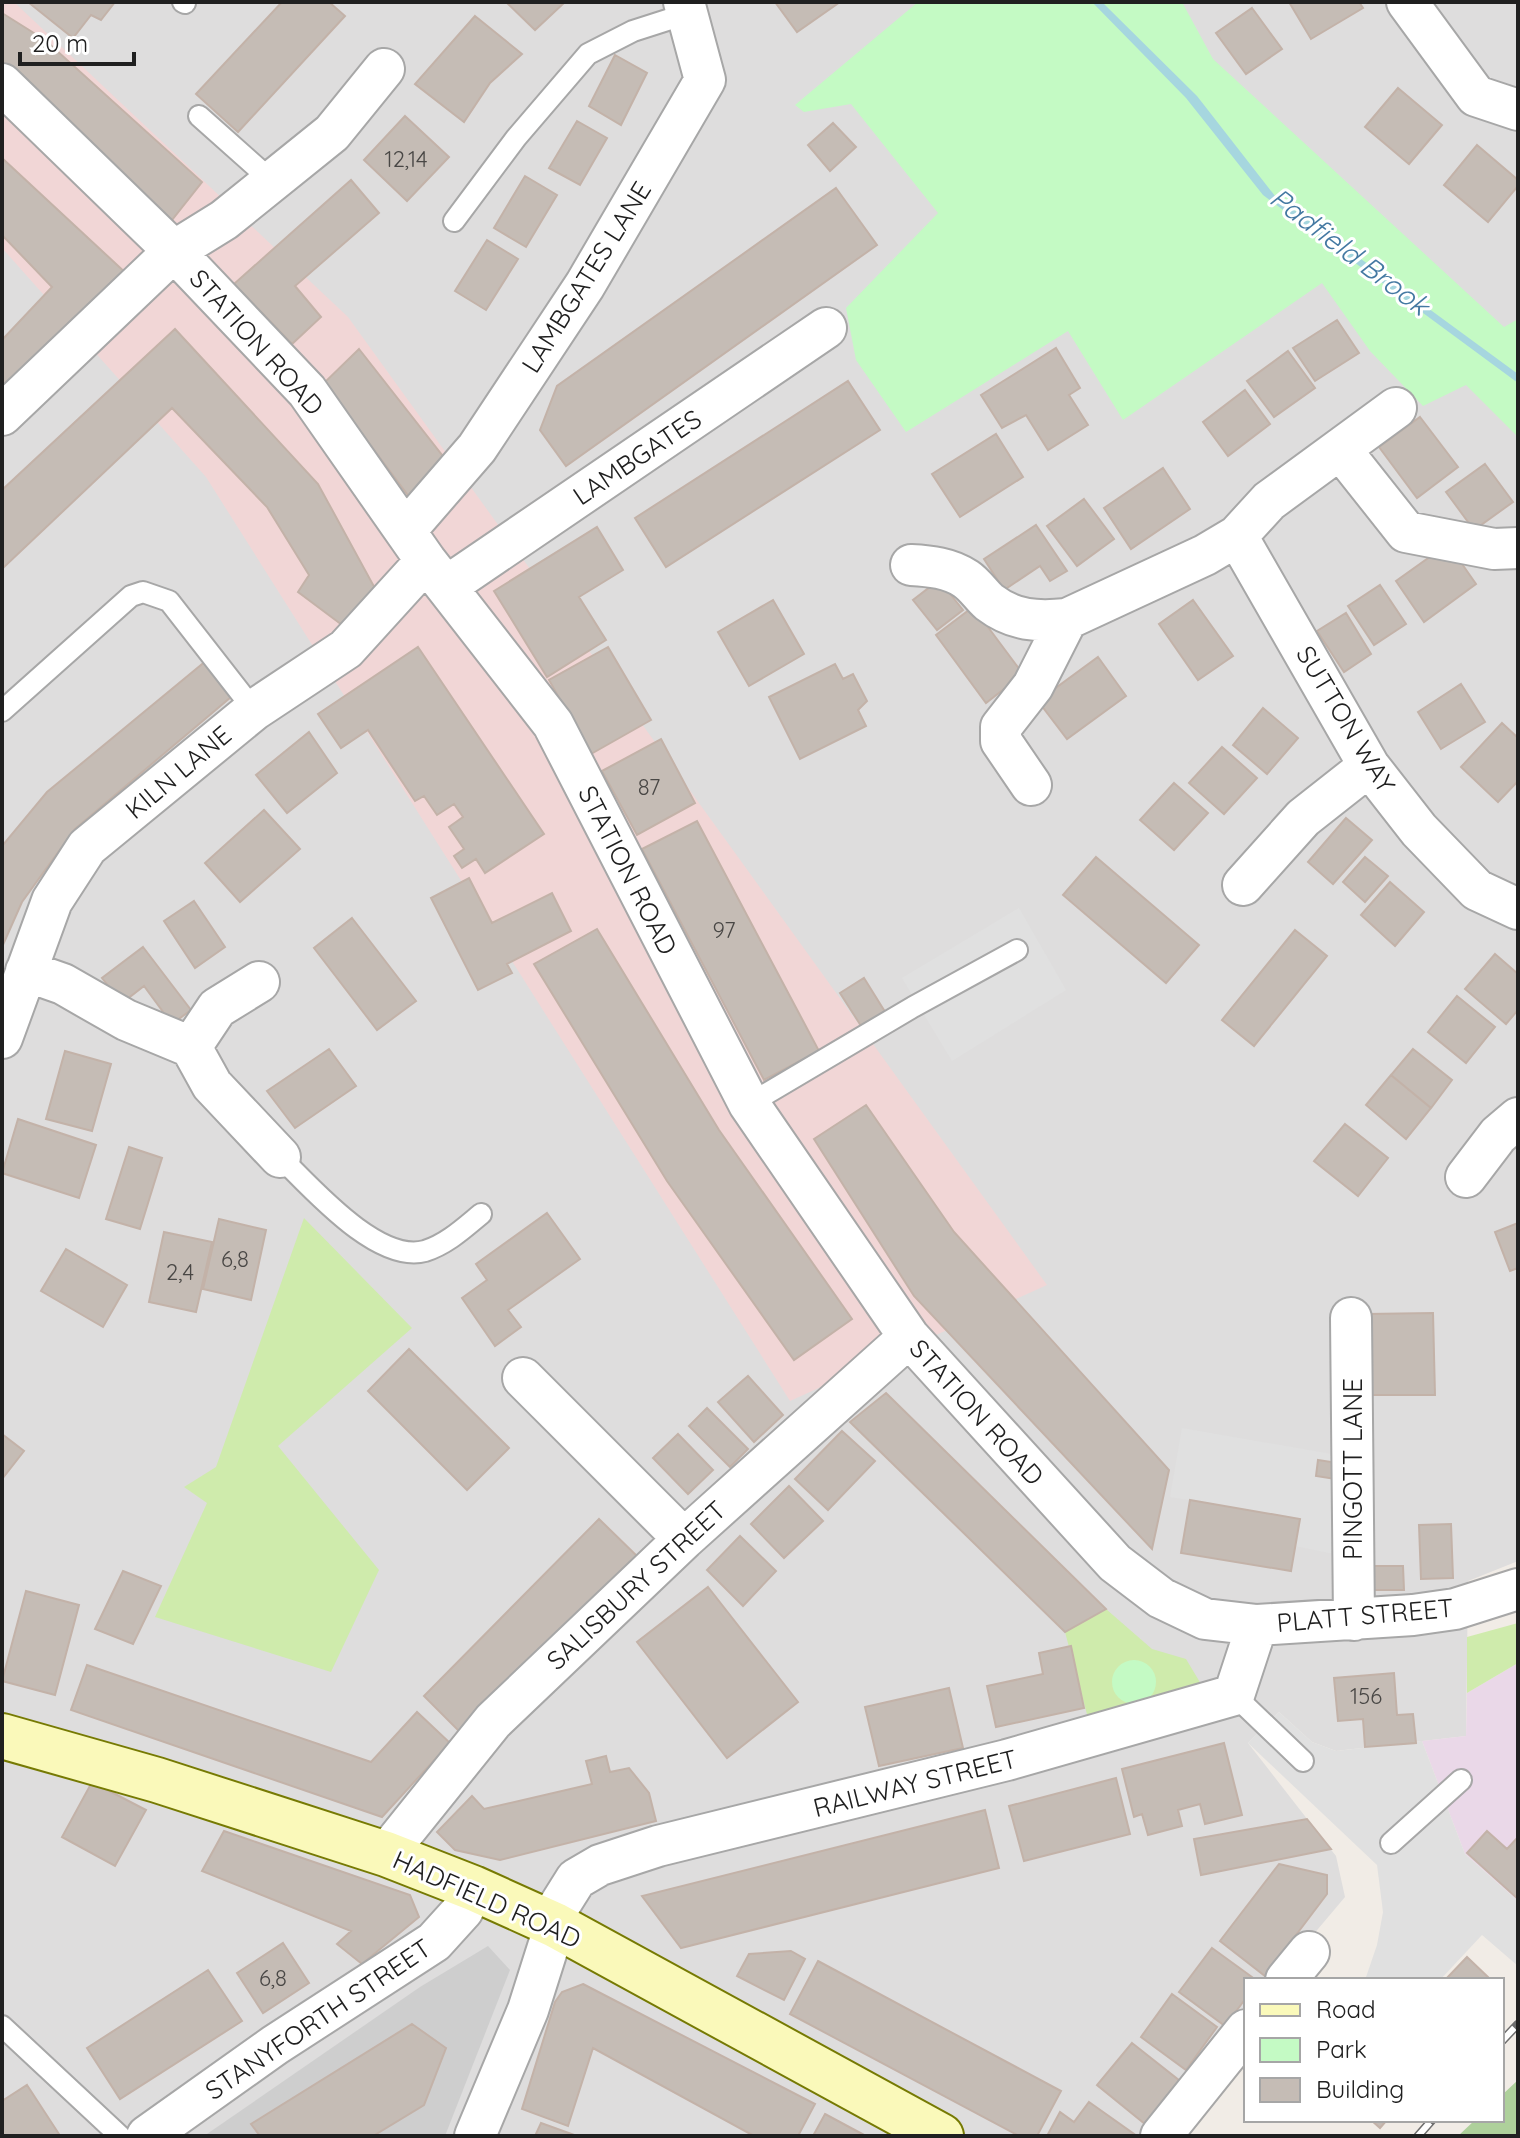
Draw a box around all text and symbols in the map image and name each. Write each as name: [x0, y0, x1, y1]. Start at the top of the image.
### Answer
scale bar: [20, 16, 134, 66]
text: 20 m: [32, 28, 88, 58]
house number: 12,14: [385, 145, 427, 173]
street label: LAMBGATES LANE: [514, 175, 658, 379]
water label: Padfield Brook: [1263, 180, 1439, 324]
street label: STATION ROAD: [183, 262, 331, 422]
street label: LAMBGATES: [567, 402, 707, 512]
street label: SUTTON WAY: [1289, 640, 1403, 799]
street label: KILN LANE: [118, 718, 238, 826]
house number: 87: [638, 773, 660, 801]
street label: STATION ROAD: [571, 780, 685, 960]
house number: 97: [713, 916, 735, 944]
house number: 6,8: [221, 1245, 249, 1273]
house number: 2,4: [166, 1258, 194, 1286]
street label: STATION ROAD: [903, 1332, 1051, 1492]
street label: PINGOTT LANE: [1336, 1378, 1369, 1560]
street label: SALISBURY STREET: [539, 1493, 733, 1677]
street label: PLATT STREET: [1275, 1591, 1455, 1639]
house number: 156: [1350, 1682, 1382, 1710]
street label: RAILWAY STREET: [810, 1742, 1020, 1824]
street label: HADFIELD ROAD: [388, 1843, 586, 1955]
street label: STANYFORTH STREET: [199, 1931, 437, 2107]
house number: 6,8: [259, 1964, 287, 1992]
legend: [1244, 1978, 1504, 2122]
text: Road: [1316, 1994, 1376, 2024]
text: Park: [1316, 2034, 1367, 2064]
text: Building: [1316, 2074, 1404, 2104]

